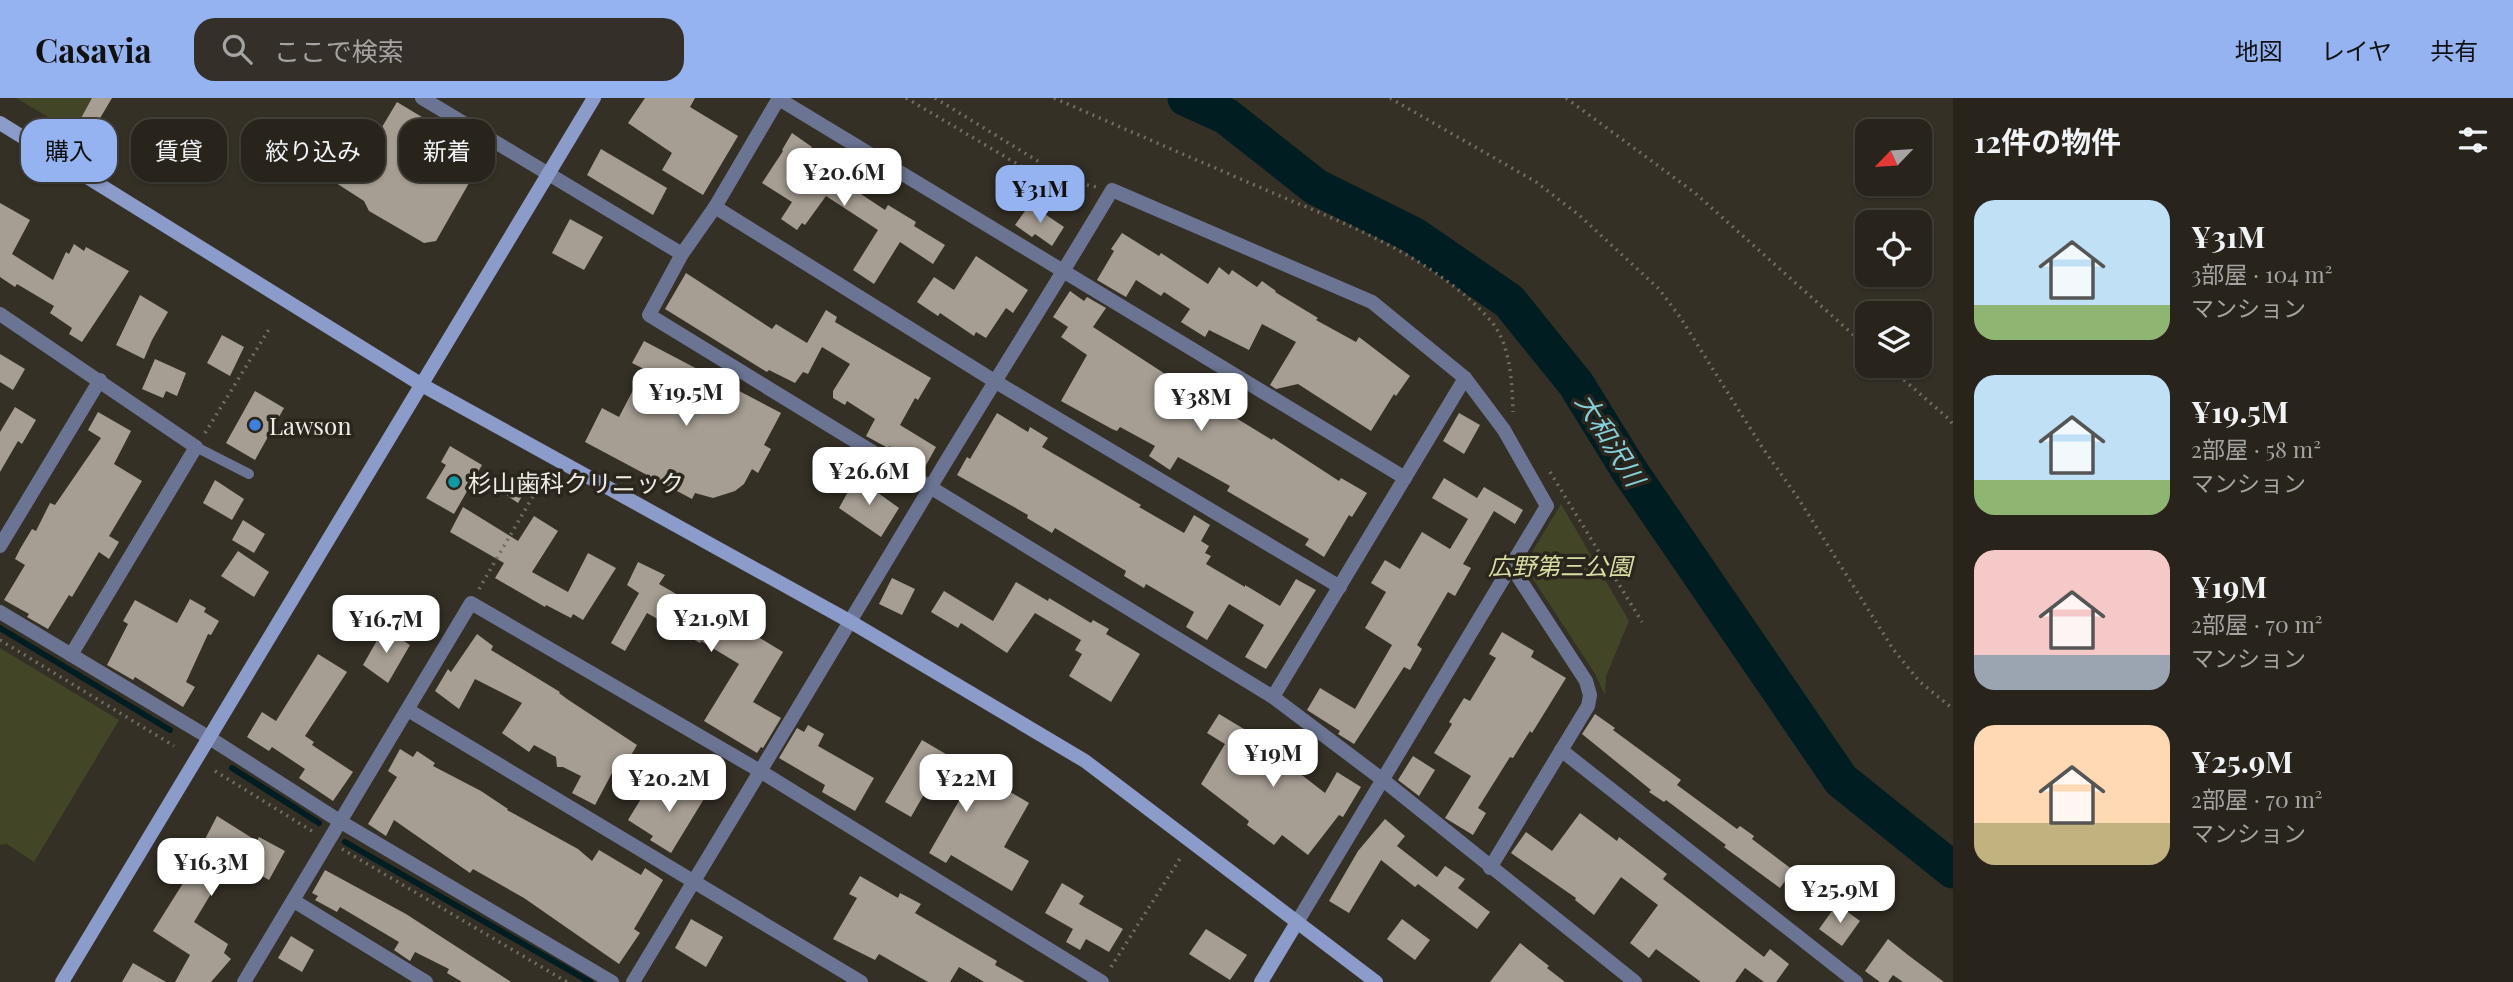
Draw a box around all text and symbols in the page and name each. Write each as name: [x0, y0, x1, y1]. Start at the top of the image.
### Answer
search box: [194, 18, 684, 81]
text: Casavia: [35, 27, 152, 71]
icon: search: [218, 30, 256, 68]
text: ここで検索: [274, 33, 404, 68]
text: 地図: [2235, 34, 2283, 66]
text: レイヤ: [2321, 34, 2392, 66]
text: 共有: [2430, 34, 2478, 66]
chip: 購入: [21, 119, 117, 182]
chip: 賃貸: [131, 119, 227, 182]
chip: 絞り込み: [241, 119, 385, 182]
chip: 新着: [399, 119, 495, 182]
north arrow: [1855, 119, 1932, 196]
map controls: [1855, 119, 1932, 378]
text: 12件の物件: [1974, 121, 2121, 161]
icon: filters: [2454, 121, 2492, 159]
pin: ¥20.6M: [787, 148, 901, 208]
text: ¥20.6M: [803, 155, 885, 186]
pin: ¥31M: [999, 166, 1081, 225]
text: ¥31M: [1012, 172, 1068, 203]
button: locate: [1855, 210, 1932, 287]
text: ¥31M: [2191, 216, 2265, 256]
icon: home: [2030, 228, 2114, 312]
text: 3部屋 · 104 m²: [2191, 258, 2333, 289]
text: マンション: [2191, 292, 2306, 323]
button: layers: [1855, 301, 1932, 378]
pin: ¥19.5M: [629, 368, 743, 428]
pin: ¥38M: [1160, 374, 1242, 433]
text: ¥19.5M: [649, 375, 723, 406]
text: ¥38M: [1170, 380, 1232, 411]
water label: 大和沢川: [1569, 386, 1655, 495]
text: ¥19.5M: [2191, 391, 2289, 431]
icon: home: [2030, 403, 2114, 487]
place label: Lawson: [269, 409, 351, 441]
marker: Lawson: [247, 417, 263, 433]
text: 2部屋 · 58 m²: [2191, 433, 2321, 464]
pin: ¥26.6M: [812, 448, 926, 507]
text: ¥26.6M: [829, 454, 909, 485]
place label: 杉山歯科クリニック: [468, 466, 684, 498]
text: マンション: [2191, 467, 2306, 498]
marker: 杉山歯科クリニック: [446, 474, 462, 490]
park label: 広野第三公園: [1488, 549, 1635, 581]
text: ¥19M: [2191, 566, 2267, 606]
icon: home: [2030, 578, 2114, 662]
pin: ¥21.9M: [654, 594, 768, 654]
pin: ¥16.7M: [329, 596, 443, 655]
text: ¥21.9M: [673, 601, 749, 632]
text: ¥16.7M: [349, 602, 423, 633]
text: 2部屋 · 70 m²: [2191, 608, 2323, 639]
text: マンション: [2191, 642, 2306, 673]
pin: ¥19M: [1232, 730, 1314, 789]
text: ¥19M: [1244, 736, 1302, 767]
text: ¥25.9M: [2191, 741, 2293, 781]
icon: home: [2030, 753, 2114, 837]
pin: ¥20.2M: [612, 754, 726, 814]
pin: ¥22M: [925, 754, 1007, 814]
text: ¥20.2M: [628, 761, 710, 792]
text: ¥22M: [936, 761, 996, 792]
text: 2部屋 · 70 m²: [2191, 783, 2323, 814]
text: マンション: [2191, 817, 2306, 848]
pin: ¥16.3M: [154, 838, 268, 898]
text: ¥16.3M: [173, 845, 249, 876]
pin: ¥25.9M: [1783, 866, 1897, 925]
text: ¥25.9M: [1801, 872, 1879, 903]

